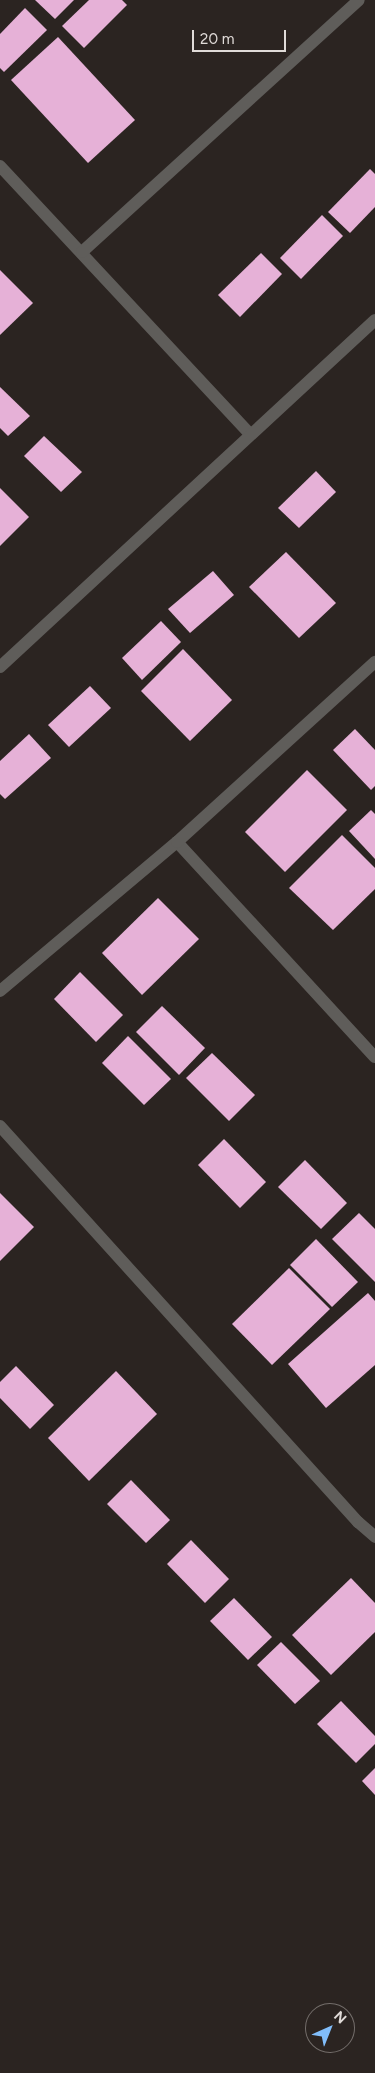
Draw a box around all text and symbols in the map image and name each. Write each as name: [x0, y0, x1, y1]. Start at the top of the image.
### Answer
scale bar: [195, 20, 289, 52]
text: 20 m: [200, 30, 234, 48]
north arrow: [305, 2003, 355, 2053]
text: N: [330, 2008, 350, 2027]

